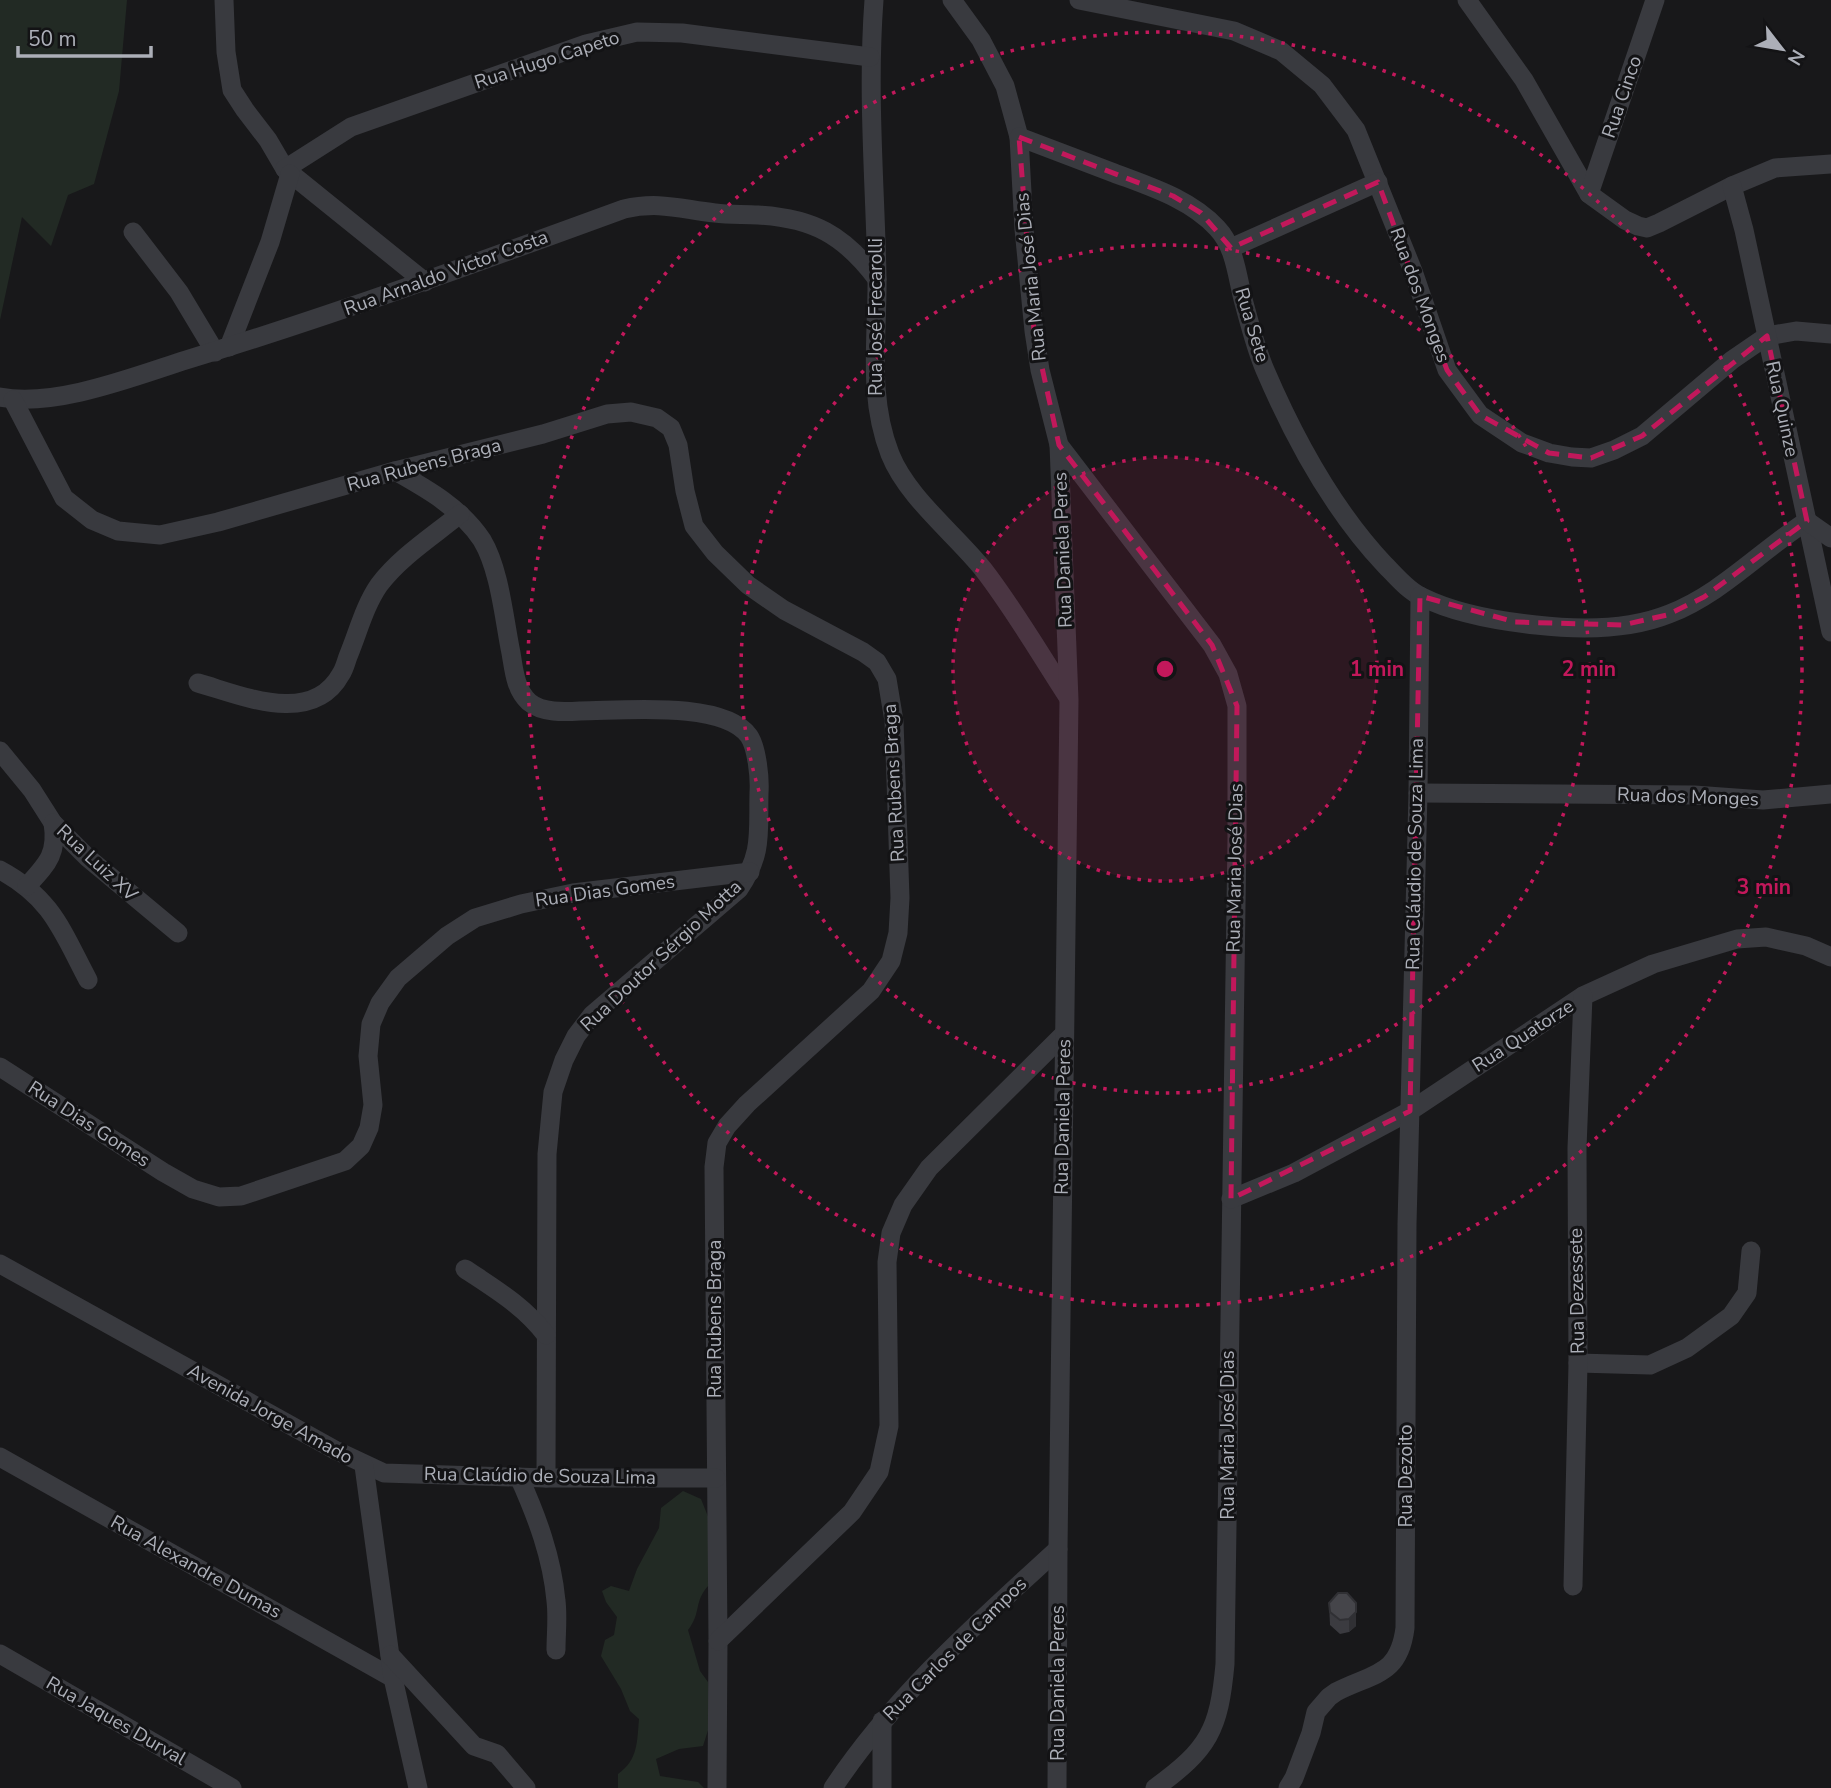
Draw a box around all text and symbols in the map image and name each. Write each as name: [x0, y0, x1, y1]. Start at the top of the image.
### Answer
scale bar: [18, 14, 150, 58]
north arrow: [1747, 14, 1817, 84]
street label: Rua Hugo Capeto: [471, 24, 623, 96]
text: 50 m: [28, 25, 77, 53]
text: N: [1781, 44, 1811, 70]
street label: Rua Cinco: [1596, 52, 1648, 142]
street label: Rua Maria José Dias: [1009, 191, 1053, 363]
street label: Rua Arnaldo Victor Costa: [340, 224, 552, 322]
street label: Rua dos Monges: [1384, 224, 1456, 366]
street label: Rua José Frecarolli: [863, 238, 889, 396]
street label: Rua Sete: [1228, 284, 1276, 366]
street label: Rua Quinze: [1759, 359, 1805, 459]
street label: Rua Rubens Braga: [344, 432, 504, 498]
street label: Rua Daniela Peres: [1047, 472, 1079, 628]
text: 1 min: [1350, 655, 1404, 683]
text: 2 min: [1562, 655, 1616, 683]
centre of rings: [1153, 657, 1177, 681]
street label: Rua Rubens Braga: [877, 703, 911, 863]
street label: Rua Cláudio de Souza Lima: [1400, 738, 1430, 970]
street label: Rua dos Monges: [1617, 782, 1759, 812]
street label: Rua Maria José Dias: [1221, 783, 1249, 953]
street label: Rua Luiz XV: [51, 819, 144, 908]
street label: Rua Dias Gomes: [533, 868, 677, 914]
text: 3 min: [1737, 873, 1791, 901]
street label: Rua Doutor Sérgio Motta: [575, 874, 747, 1038]
street label: Rua Quatorze: [1467, 993, 1579, 1079]
street label: Rua Daniela Peres: [1049, 1039, 1077, 1195]
street label: Rua Dias Gomes: [23, 1075, 155, 1173]
street label: Rua Dezessete: [1563, 1228, 1591, 1354]
street label: Rua Rubens Braga: [702, 1240, 728, 1398]
street label: Rua Maria José Dias: [1215, 1350, 1241, 1520]
street label: Avenida Jorge Amado: [182, 1358, 358, 1470]
street label: Rua Dezoito: [1393, 1424, 1419, 1528]
street label: Rua Claúdio de Souza Lima: [424, 1461, 656, 1491]
street label: Rua Alexandre Dumas: [106, 1509, 286, 1625]
street label: Rua Carlos de Campos: [877, 1571, 1033, 1727]
street label: Rua Daniela Peres: [1045, 1605, 1071, 1761]
street label: Rua Jaques Durval: [41, 1670, 191, 1772]

